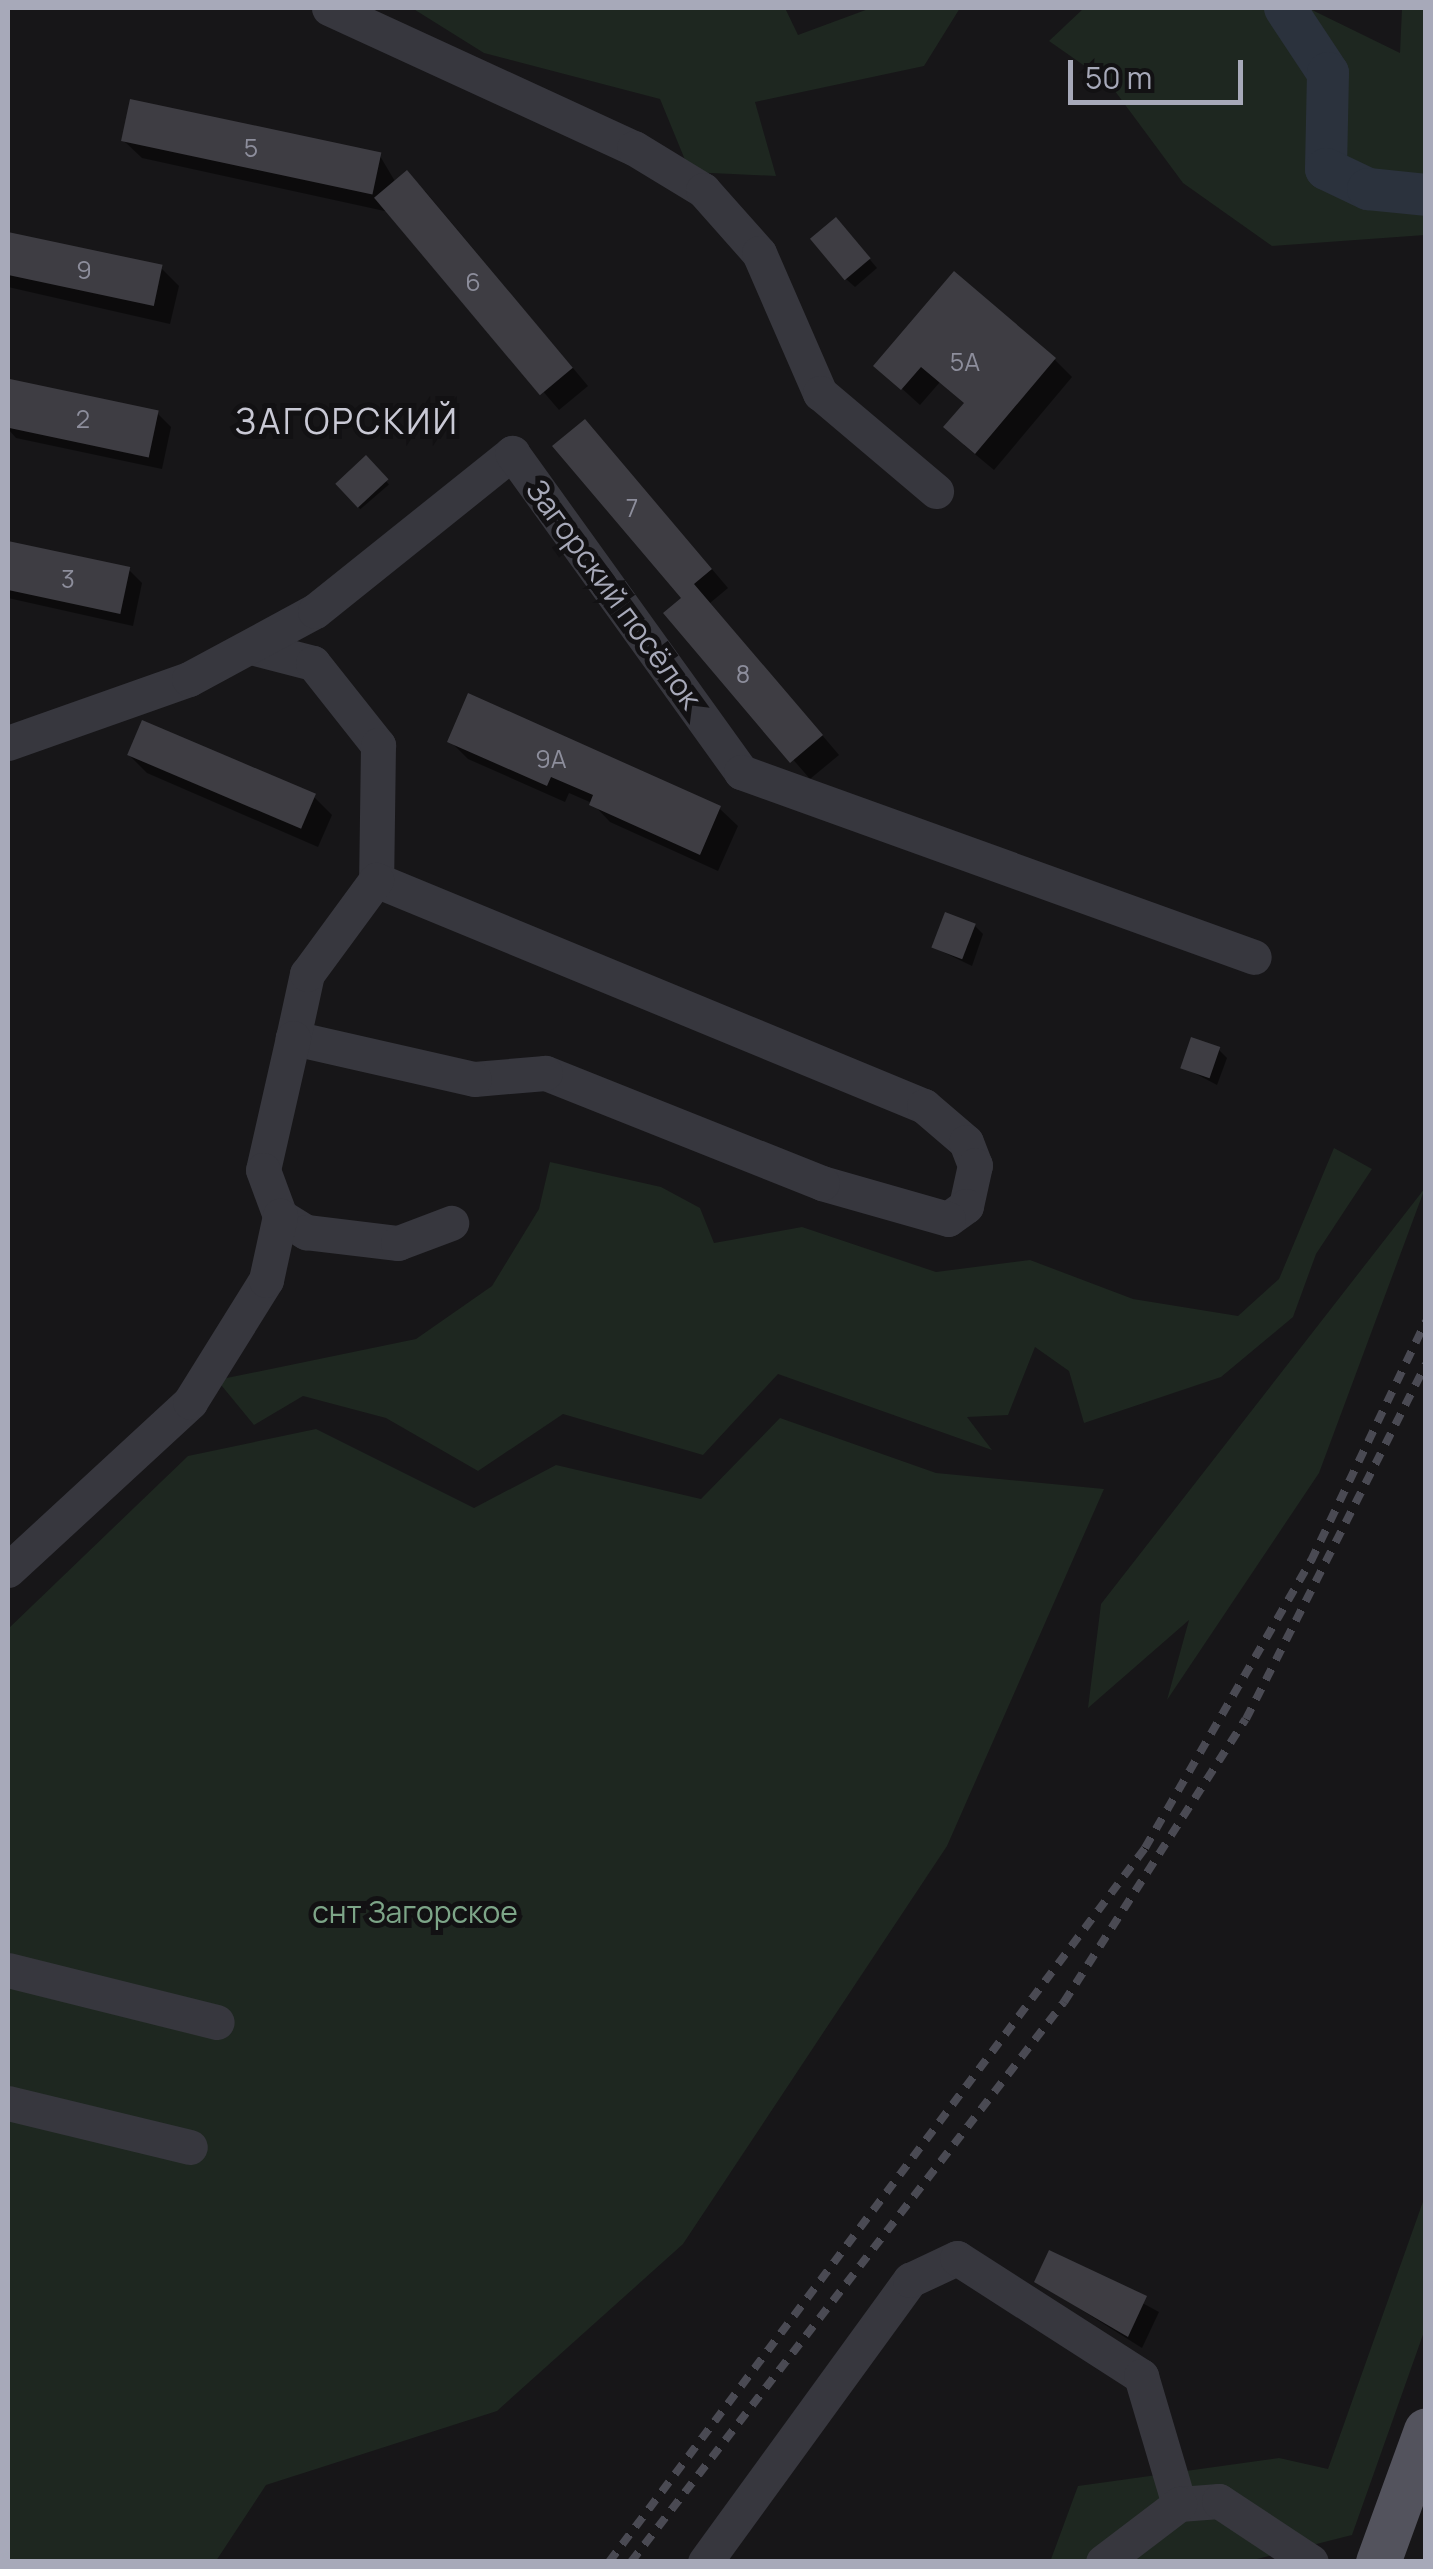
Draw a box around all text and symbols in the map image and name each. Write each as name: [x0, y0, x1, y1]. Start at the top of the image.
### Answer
scale bar: [1073, 40, 1248, 102]
text: 50 m: [1085, 57, 1152, 98]
house number: 5: [244, 133, 258, 163]
house number: 9: [76, 255, 92, 285]
house number: 6: [465, 267, 481, 297]
house number: 5А: [950, 347, 980, 377]
district label: ЗАГОРСКИЙ: [235, 400, 459, 442]
house number: 2: [76, 404, 90, 434]
street label: Загорский посёлок: [519, 473, 709, 715]
house number: 7: [626, 493, 638, 523]
house number: 3: [61, 564, 75, 594]
house number: 8: [736, 659, 750, 689]
house number: 9А: [535, 744, 567, 774]
park label: снт Загорское: [312, 1894, 518, 1930]

